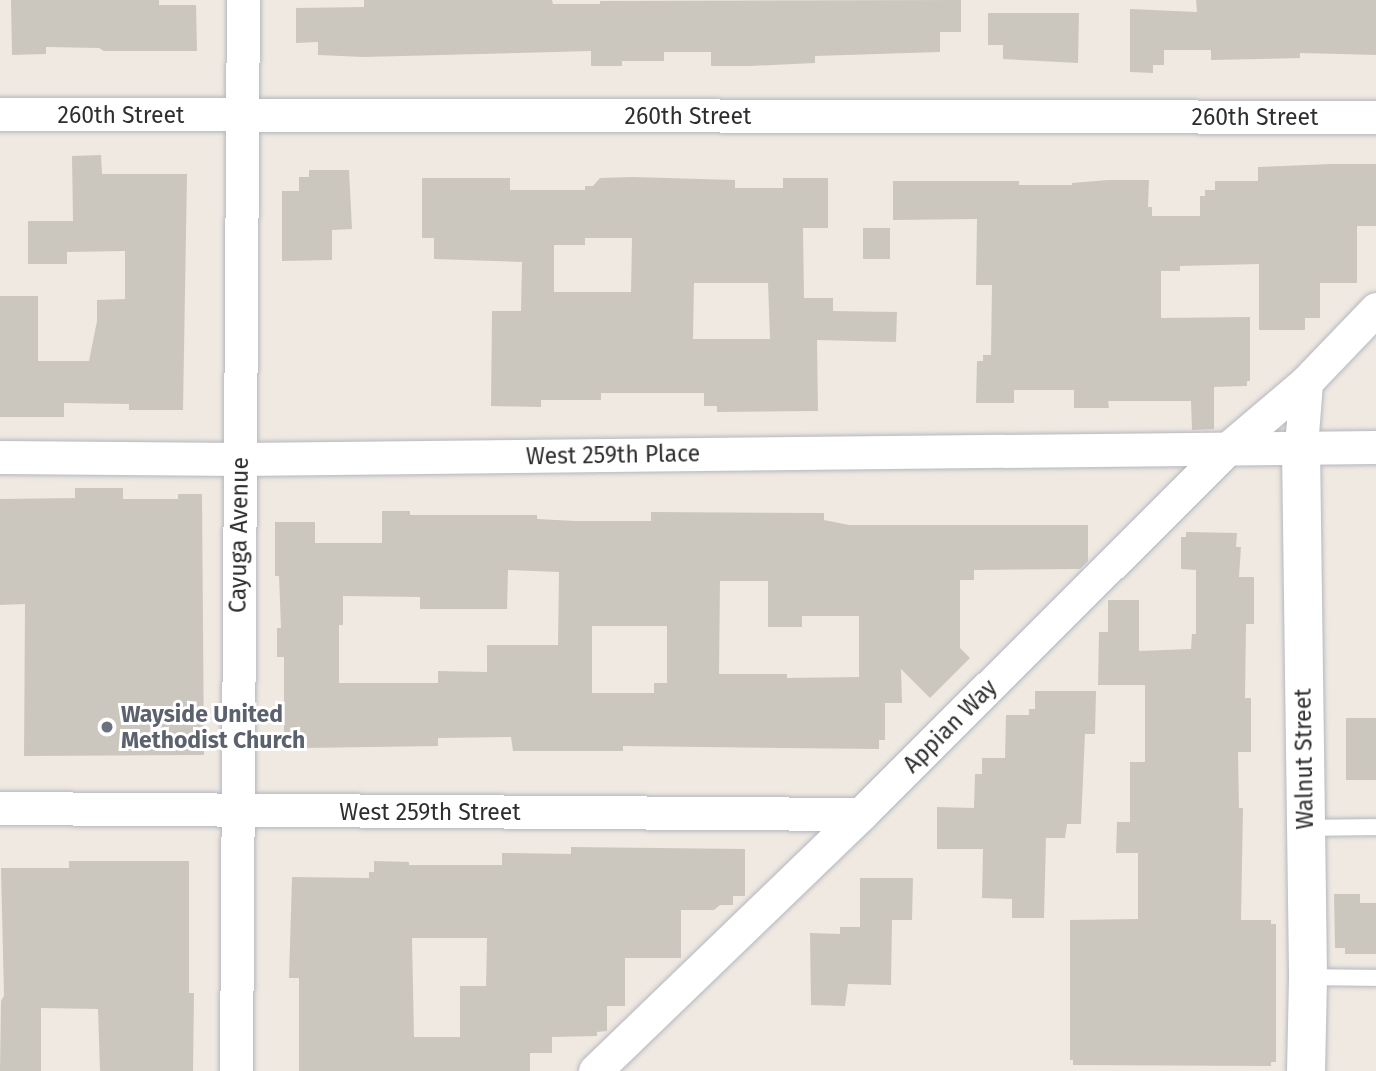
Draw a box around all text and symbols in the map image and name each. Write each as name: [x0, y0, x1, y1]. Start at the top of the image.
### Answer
street label: 260th Street: [58, 101, 184, 129]
street label: 260th Street: [625, 102, 751, 130]
street label: 260th Street: [1192, 103, 1318, 131]
street label: West 259th Place: [526, 440, 700, 470]
street label: Cayuga Avenue: [224, 457, 254, 613]
street label: Appian Way: [898, 674, 1002, 778]
street label: Walnut Street: [1289, 688, 1319, 830]
place label: Wayside United Methodist Church: [121, 700, 305, 754]
marker: Wayside United Methodist Church: [99, 719, 115, 735]
street label: West 259th Street: [339, 798, 521, 826]

